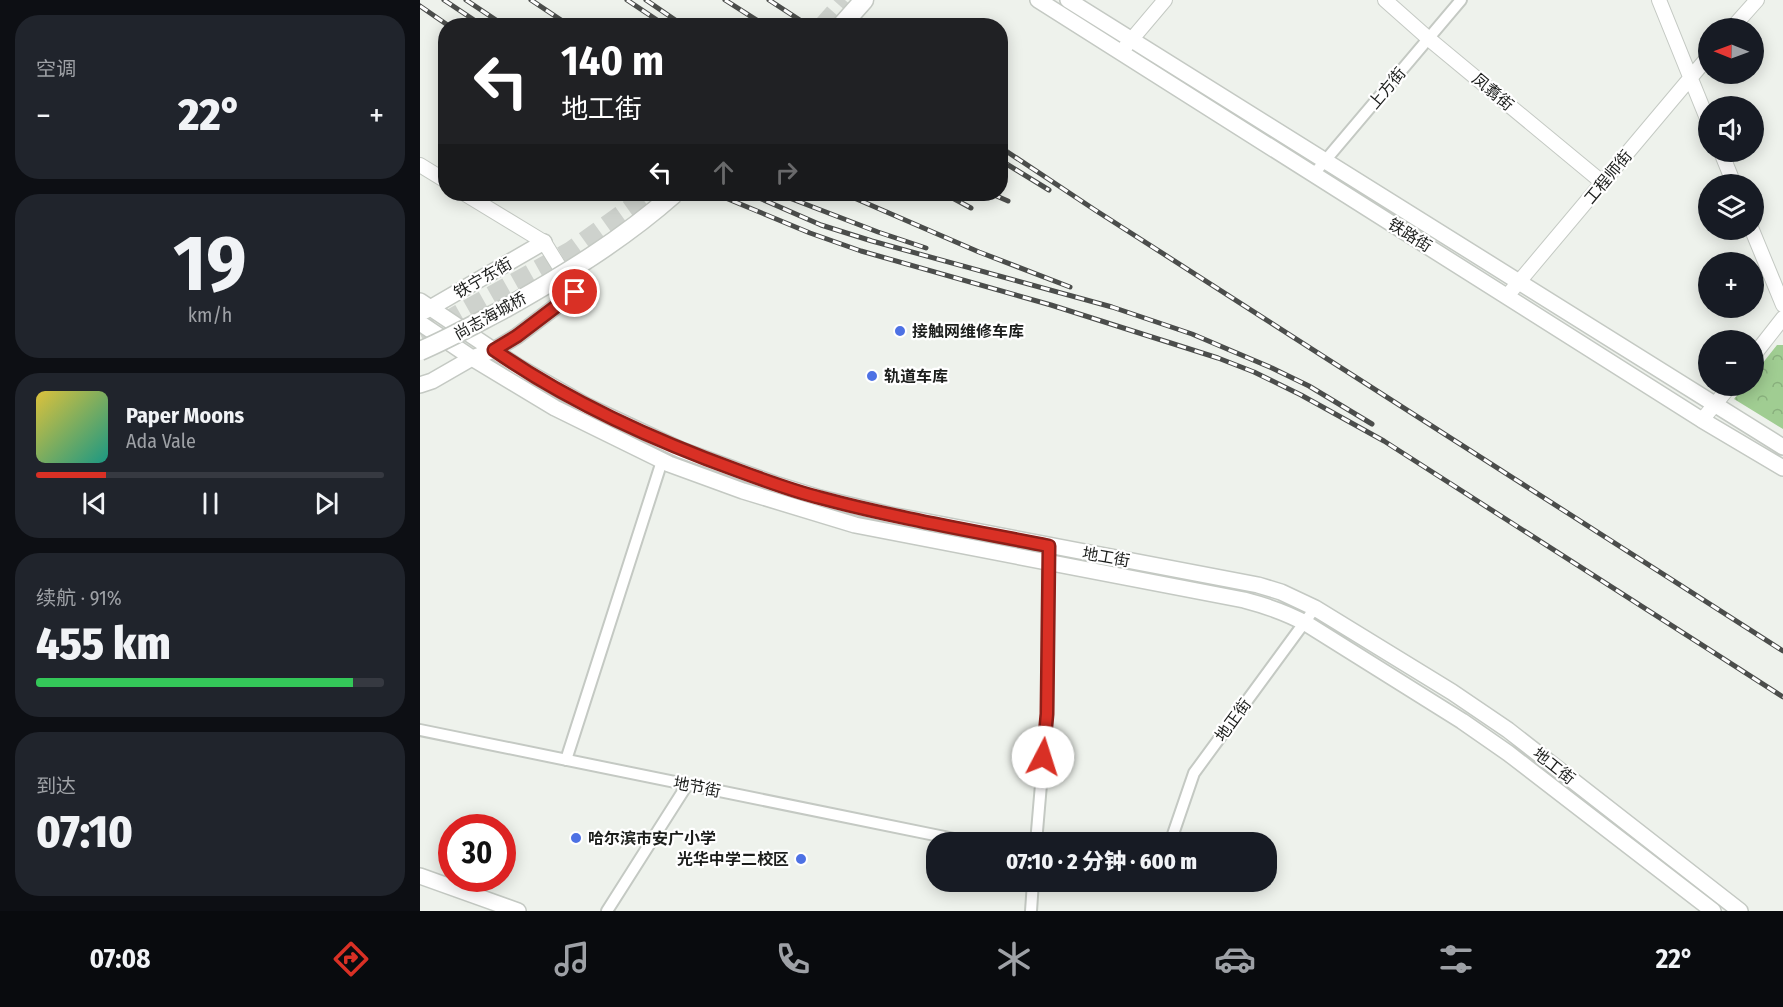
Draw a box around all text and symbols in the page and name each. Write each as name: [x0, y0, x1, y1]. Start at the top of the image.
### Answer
north arrow: [1698, 18, 1764, 84]
map controls: [1698, 18, 1764, 396]
text: 140 m: [561, 36, 664, 86]
icon: left: [462, 42, 540, 120]
text: 空调: [36, 57, 76, 81]
street label: 上方街: [1364, 64, 1410, 112]
street label: 凤翥街: [1469, 69, 1517, 115]
text: 22°: [178, 88, 242, 142]
text: 地工街: [561, 93, 642, 125]
text: −: [36, 96, 51, 136]
text: +: [369, 96, 384, 136]
button: sound: [1698, 96, 1764, 162]
street label: 工程师街: [1580, 146, 1636, 208]
icon: left: [644, 156, 677, 189]
icon: ahead: [707, 156, 740, 189]
icon: right: [770, 156, 803, 189]
button: layers: [1698, 174, 1764, 240]
street label: 铁路街: [1385, 214, 1435, 256]
text: 19: [173, 217, 247, 311]
button: +: [1698, 252, 1764, 318]
street label: 铁宁东街: [451, 254, 515, 302]
pin: [549, 266, 600, 317]
icon: arrive: [558, 275, 591, 308]
street label: 尚志海城桥: [450, 288, 530, 344]
text: km/h: [188, 303, 232, 327]
place label: 接触网维修车库: [912, 322, 1024, 341]
marker: 接触网维修车库: [893, 324, 907, 338]
button: −: [1698, 330, 1764, 396]
place label: 轨道车库: [884, 367, 948, 386]
marker: 轨道车库: [865, 369, 879, 383]
text: Paper Moons: [126, 402, 244, 429]
text: Ada Vale: [126, 429, 196, 453]
icon: previous: [78, 487, 111, 520]
icon: pause: [194, 487, 227, 520]
icon: next: [310, 487, 343, 520]
street label: 地工街: [1081, 543, 1131, 571]
text: 续航 · 91%: [36, 586, 122, 610]
text: 455 km: [36, 617, 171, 671]
street label: 地正街: [1211, 695, 1255, 745]
position arrow: [1011, 725, 1075, 789]
street label: 地工街: [1529, 744, 1579, 788]
street label: 地节街: [672, 773, 722, 801]
text: 到达: [36, 774, 76, 798]
text: 07:10: [36, 805, 133, 859]
speed limit sign: 30: [438, 814, 516, 892]
place label: 哈尔滨市安广小学: [588, 829, 716, 848]
marker: 哈尔滨市安广小学: [569, 831, 583, 845]
text: 07:10 · 2 分钟 · 600 m: [1006, 848, 1197, 875]
place label: 光华中学二校区: [677, 850, 789, 869]
marker: 光华中学二校区: [794, 852, 808, 866]
icon: directions: [330, 938, 372, 980]
icon: music: [551, 938, 593, 980]
icon: phone: [772, 938, 814, 980]
icon: climate: [993, 938, 1035, 980]
icon: car: [1214, 938, 1256, 980]
icon: filters: [1435, 938, 1477, 980]
text: 07:08: [90, 943, 150, 975]
text: 22°: [1656, 943, 1693, 975]

